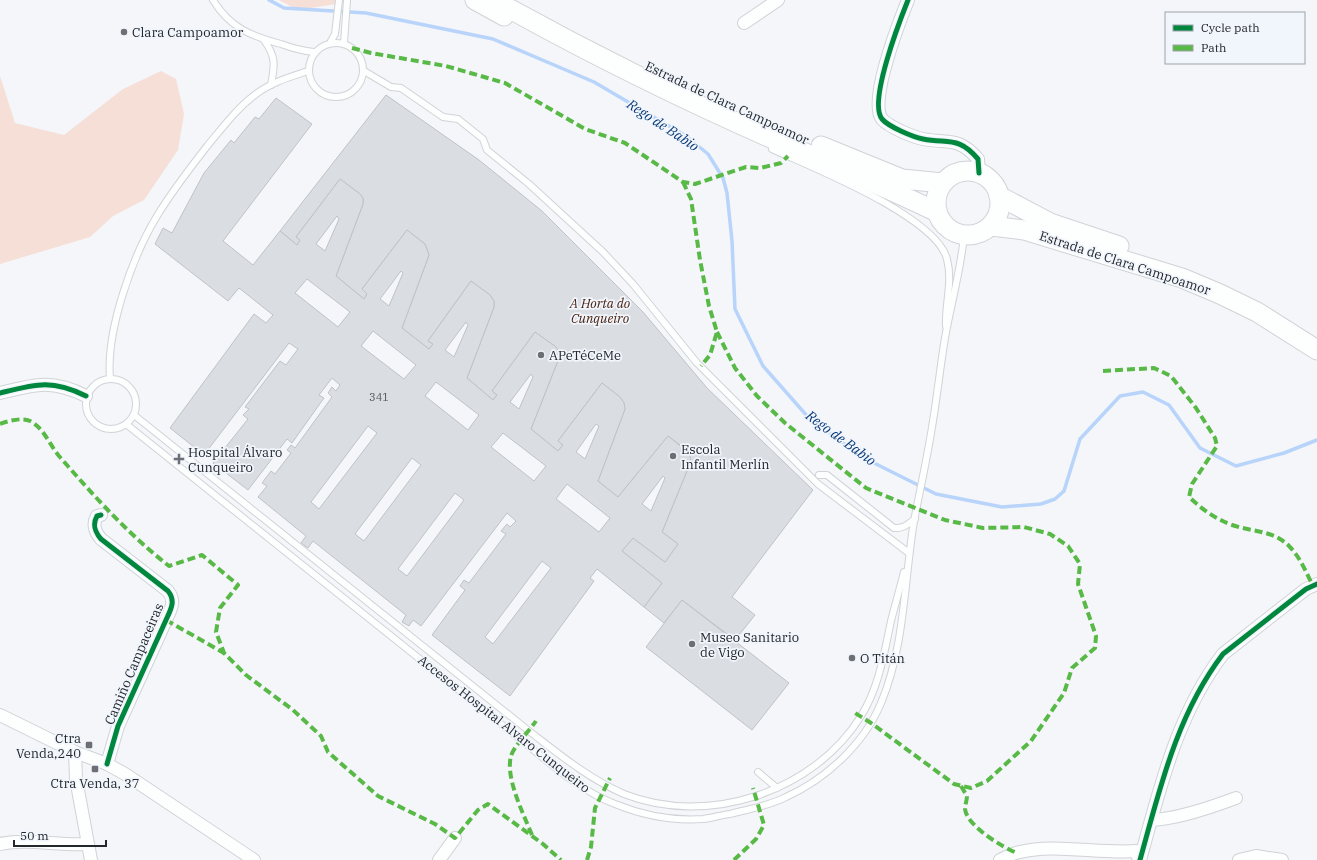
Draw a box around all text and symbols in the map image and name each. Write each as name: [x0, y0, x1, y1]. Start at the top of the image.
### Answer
legend: [1165, 12, 1305, 64]
text: Cycle path: [1201, 20, 1260, 35]
place label: Clara Campoamor: [132, 24, 243, 41]
marker: Clara Campoamor: [119, 27, 129, 37]
text: Path: [1201, 40, 1227, 55]
street label: Estrada de Clara Campoamor: [642, 57, 812, 149]
water label: Rego de Babio: [623, 94, 703, 155]
street label: Estrada de Clara Campoamor: [1037, 227, 1213, 299]
park label: A Horta do Cunqueiro: [569, 295, 630, 327]
place label: APeTéCeMe: [549, 347, 621, 364]
marker: APeTéCeMe: [536, 350, 546, 360]
house number: 341: [369, 390, 389, 404]
water label: Rego de Babio: [802, 406, 880, 470]
place label: Escola Infantil Merlín: [681, 441, 770, 473]
place label: Hospital Álvaro Cunqueiro: [188, 444, 282, 476]
marker: Escola Infantil Merlín: [668, 451, 678, 461]
marker: Hospital Álvaro Cunqueiro: [173, 453, 185, 465]
street label: Camiño Campaceiras: [101, 601, 167, 727]
place label: Museo Sanitario de Vigo: [700, 629, 799, 661]
marker: Museo Sanitario de Vigo: [687, 639, 697, 649]
place label: O Titán: [860, 650, 905, 667]
street label: Accesos Hospital Alvaro Cunqueiro: [414, 651, 594, 797]
marker: O Titán: [847, 653, 857, 663]
place label: Ctra Venda,240: [16, 730, 81, 762]
marker: Ctra Venda,240: [84, 740, 94, 750]
marker: Ctra Venda, 37: [90, 764, 100, 774]
place label: Ctra Venda, 37: [50, 775, 140, 792]
scale bar: [14, 822, 106, 848]
text: 50 m: [20, 828, 49, 843]

